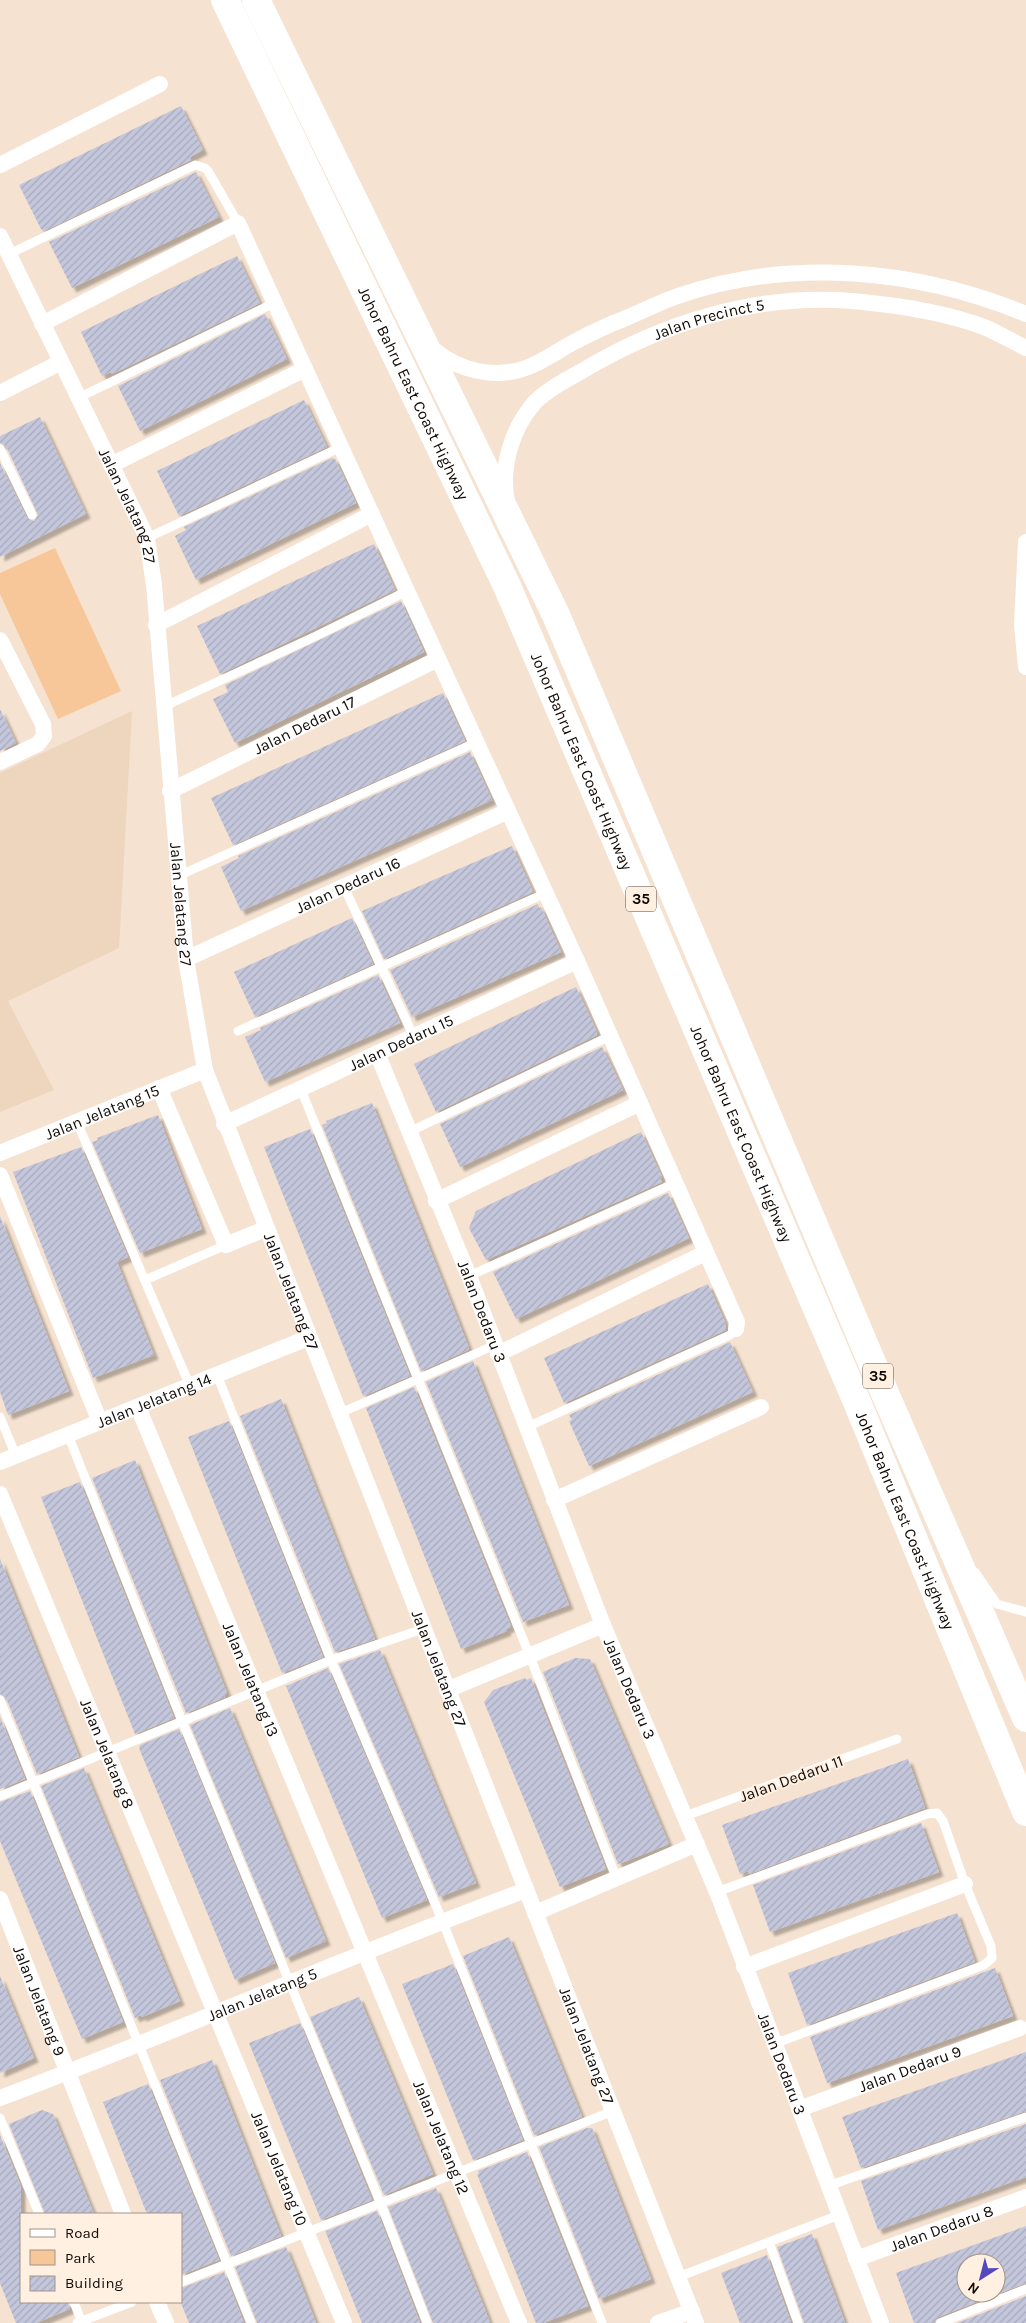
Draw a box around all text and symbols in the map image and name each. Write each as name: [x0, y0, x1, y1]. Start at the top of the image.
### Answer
street label: Johor Bahru East Coast Highway: [354, 283, 473, 503]
street label: Jalan Precinct 5: [651, 295, 766, 344]
street label: Jalan Jelatang 27: [95, 445, 160, 565]
street label: Johor Bahru East Coast Highway: [527, 650, 637, 874]
street label: Jalan Dedaru 17: [251, 692, 359, 758]
street label: Jalan Jelatang 27: [166, 842, 196, 968]
street label: Jalan Dedaru 16: [293, 853, 403, 917]
road number: 35: [626, 886, 656, 912]
street label: Jalan Dedaru 15: [346, 1010, 456, 1075]
street label: Johor Bahru East Coast Highway: [686, 1022, 797, 1246]
street label: Jalan Jelatang 15: [42, 1081, 162, 1144]
street label: Jalan Jelatang 27: [260, 1230, 323, 1353]
street label: Jalan Dedaru 3: [454, 1258, 510, 1365]
road number: 35: [863, 1364, 893, 1388]
street label: Jalan Jelatang 14: [94, 1369, 214, 1432]
street label: Johor Bahru East Coast Highway: [852, 1408, 959, 1633]
street label: Jalan Jelatang 27: [407, 1607, 471, 1730]
street label: Jalan Jelatang 13: [219, 1620, 283, 1740]
street label: Jalan Dedaru 3: [600, 1635, 660, 1742]
street label: Jalan Jelatang 8: [76, 1696, 138, 1812]
street label: Jalan Dedaru 11: [737, 1751, 846, 1806]
street label: Jalan Jelatang 9: [9, 1943, 69, 2059]
street label: Jalan Jelatang 5: [205, 1964, 320, 2025]
street label: Jalan Jelatang 27: [555, 1984, 618, 2107]
street label: Jalan Dedaru 3: [754, 2010, 810, 2118]
street label: Jalan Dedaru 9: [856, 2041, 964, 2096]
street label: Jalan Jelatang 12: [409, 2078, 474, 2197]
street label: Jalan Jelatang 10: [247, 2108, 312, 2229]
street label: Jalan Dedaru 8: [888, 2201, 996, 2256]
legend: [20, 2213, 182, 2303]
text: Road: [65, 2224, 100, 2242]
text: Park: [65, 2249, 95, 2267]
north arrow: [956, 2253, 1006, 2303]
text: Building: [65, 2274, 123, 2292]
text: N: [965, 2278, 983, 2298]

